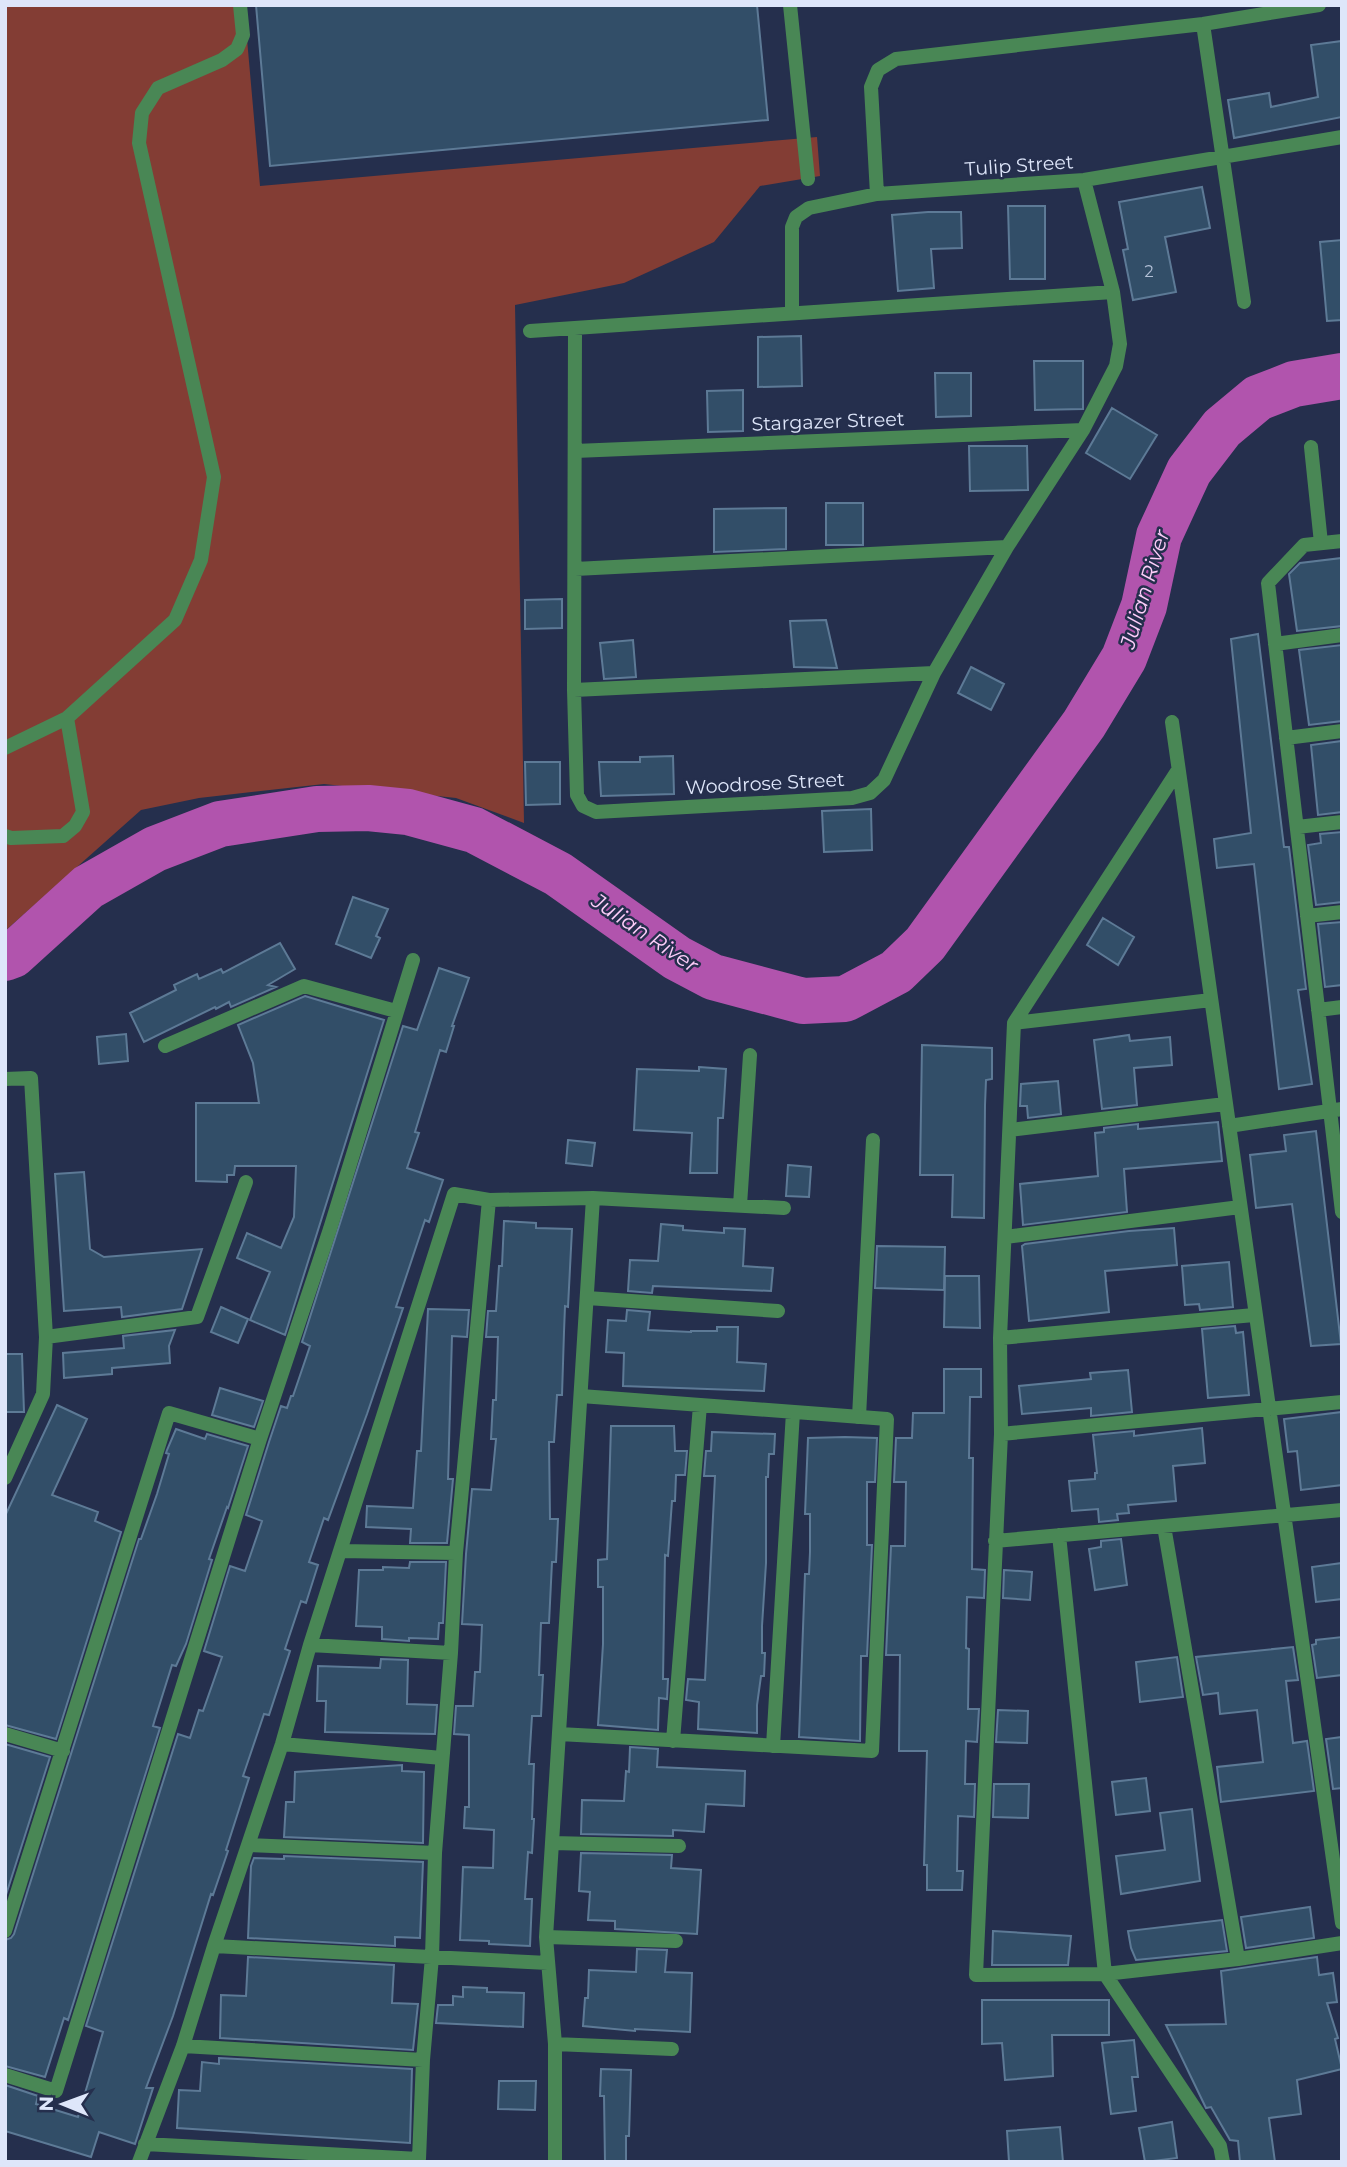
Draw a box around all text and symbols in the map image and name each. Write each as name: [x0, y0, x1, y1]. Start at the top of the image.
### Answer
street label: Tulip Street: [964, 150, 1074, 181]
house number: 2: [1144, 262, 1154, 281]
street label: Stargazer Street: [751, 407, 905, 436]
water label: Julian River: [1114, 526, 1175, 652]
street label: Woodrose Street: [685, 768, 845, 799]
water label: Julian River: [587, 887, 704, 978]
north arrow: [28, 2069, 98, 2139]
text: N: [35, 2096, 58, 2112]

